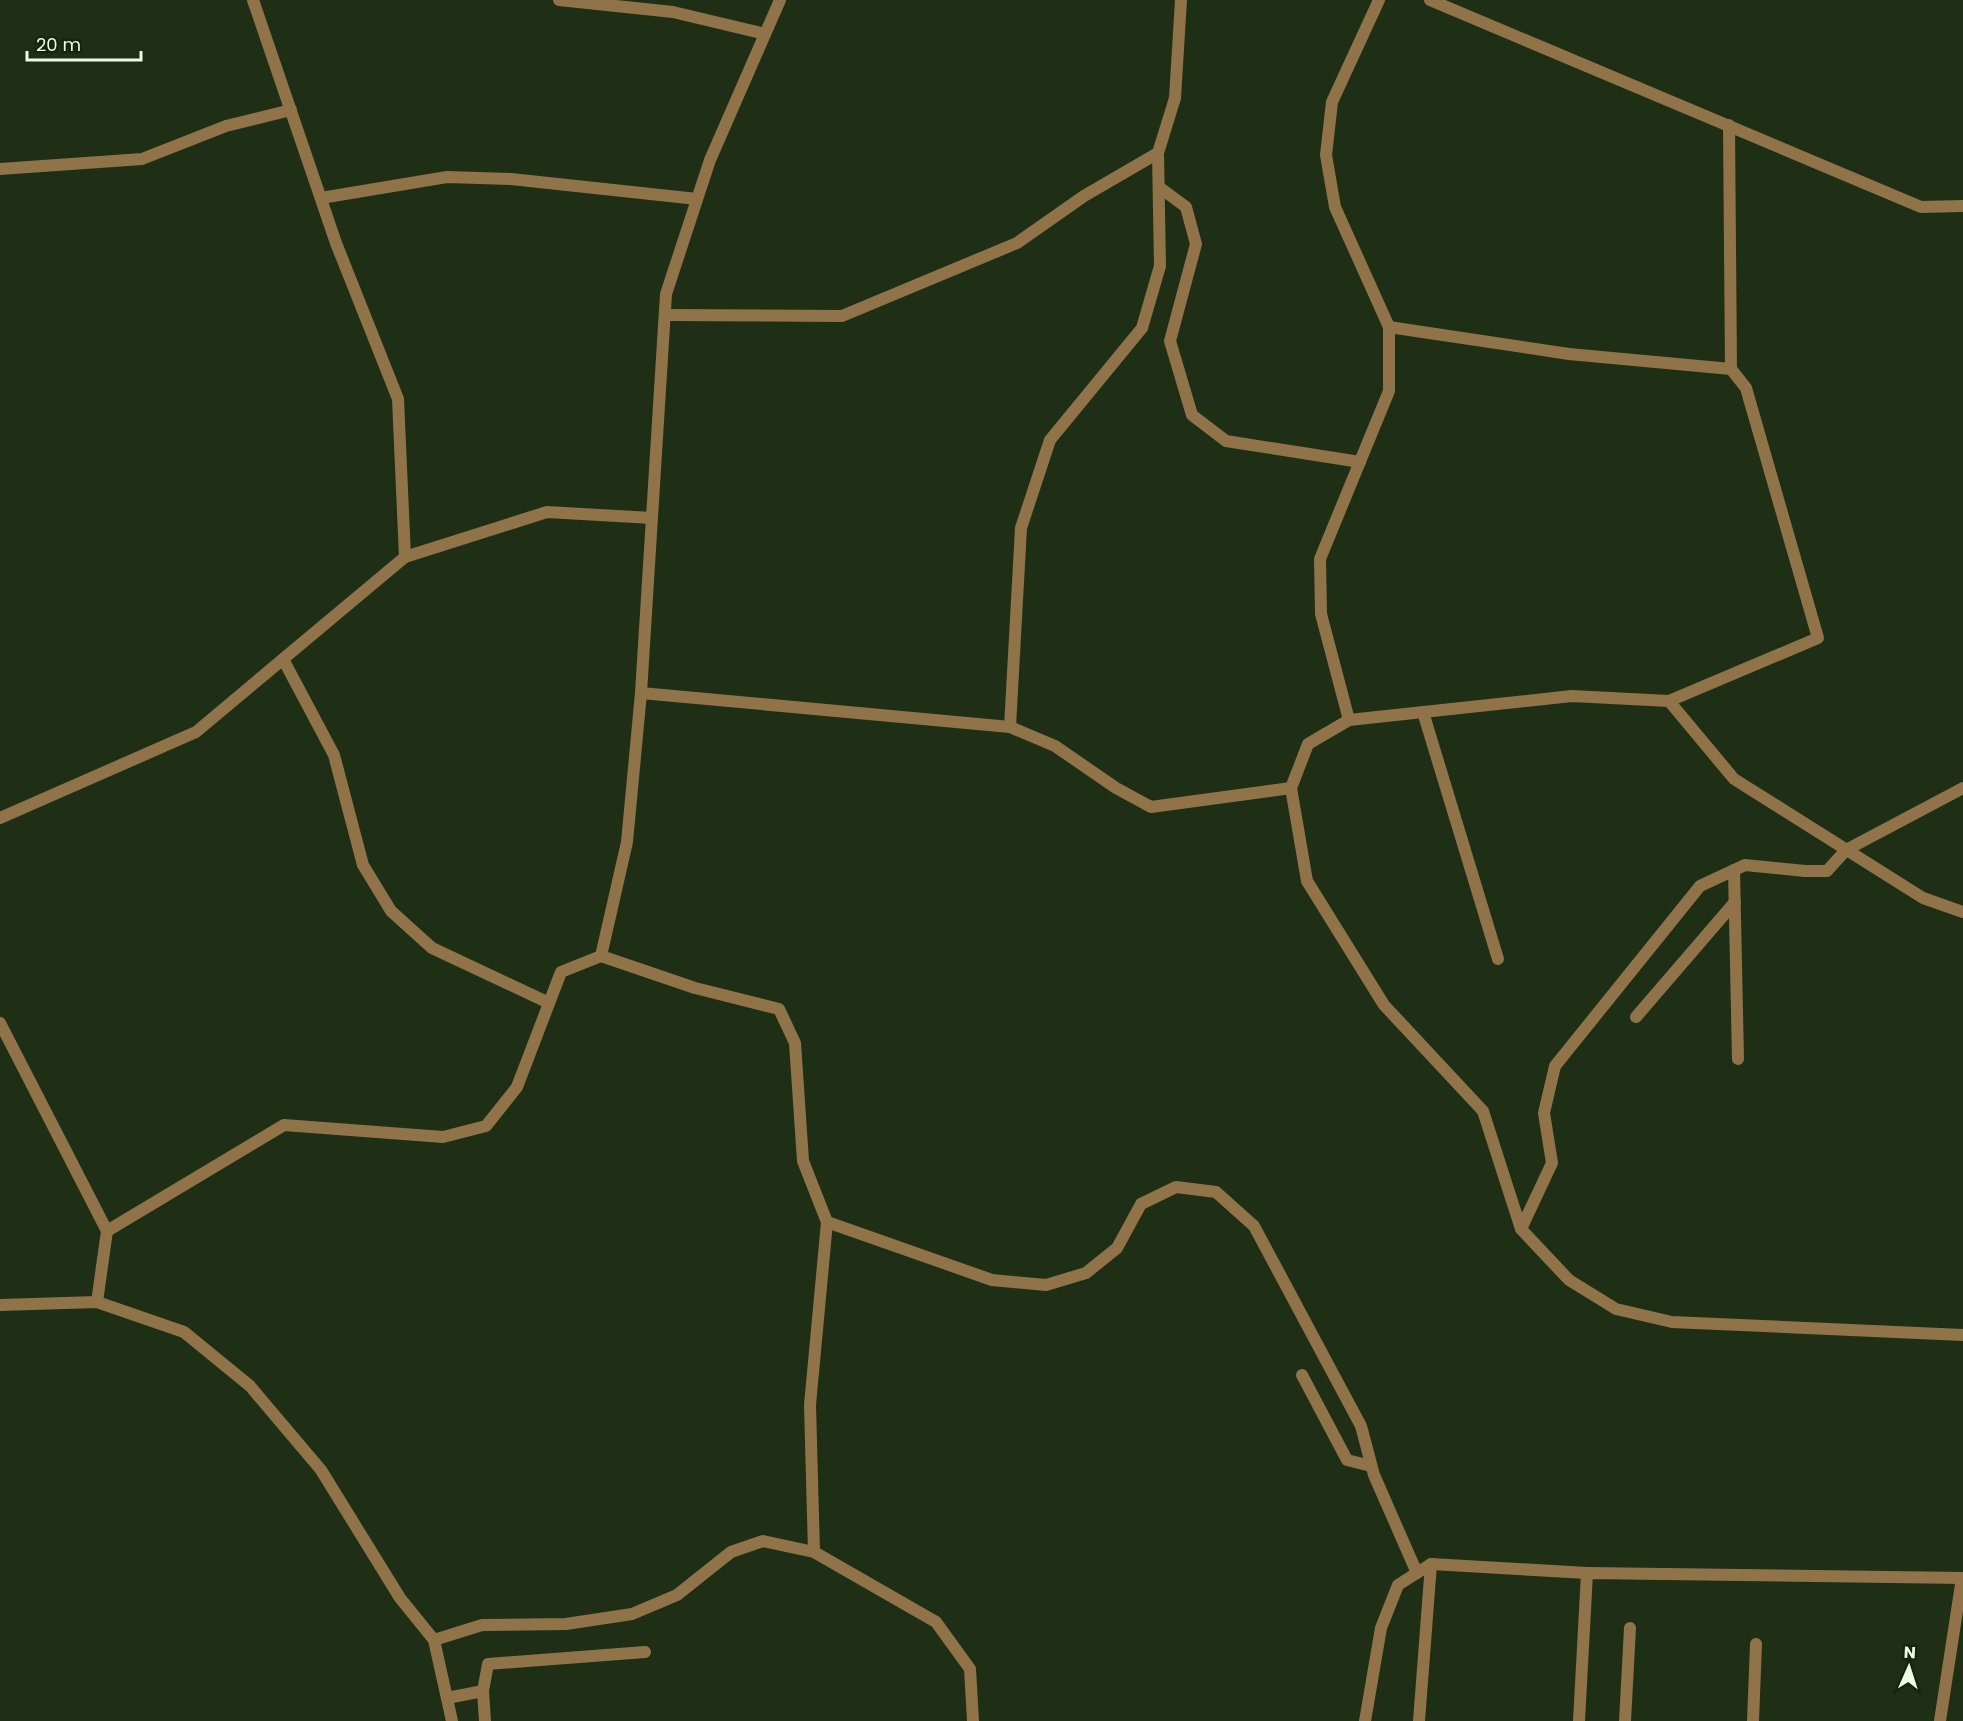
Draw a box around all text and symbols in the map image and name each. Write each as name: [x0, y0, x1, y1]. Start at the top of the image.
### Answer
scale bar: [27, 24, 141, 62]
text: 20 m: [36, 32, 81, 57]
north arrow: [1879, 1637, 1939, 1697]
text: N: [1903, 1641, 1916, 1664]

